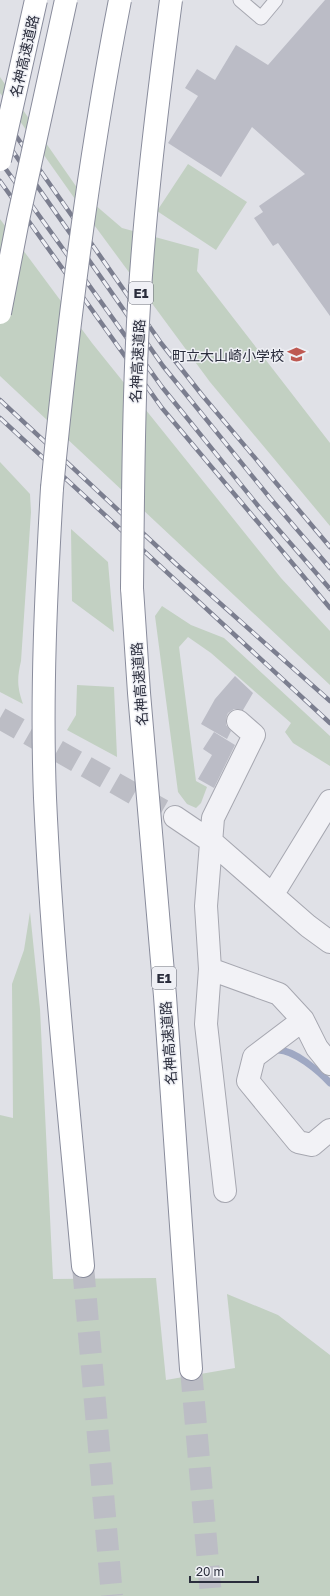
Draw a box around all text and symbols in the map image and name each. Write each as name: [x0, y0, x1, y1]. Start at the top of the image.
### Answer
street label: 名神高速道路: [6, 13, 42, 99]
road number: E1: [129, 282, 153, 304]
street label: 名神高速道路: [126, 319, 148, 403]
school or university icon: 町立大山崎小学校: [287, 345, 307, 365]
place label: 町立大山崎小学校: [172, 347, 284, 364]
street label: 名神高速道路: [128, 642, 150, 726]
road number: E1: [152, 967, 176, 989]
street label: 名神高速道路: [157, 1001, 179, 1085]
scale bar: [190, 1558, 258, 1584]
text: 20 m: [196, 1564, 224, 1579]

